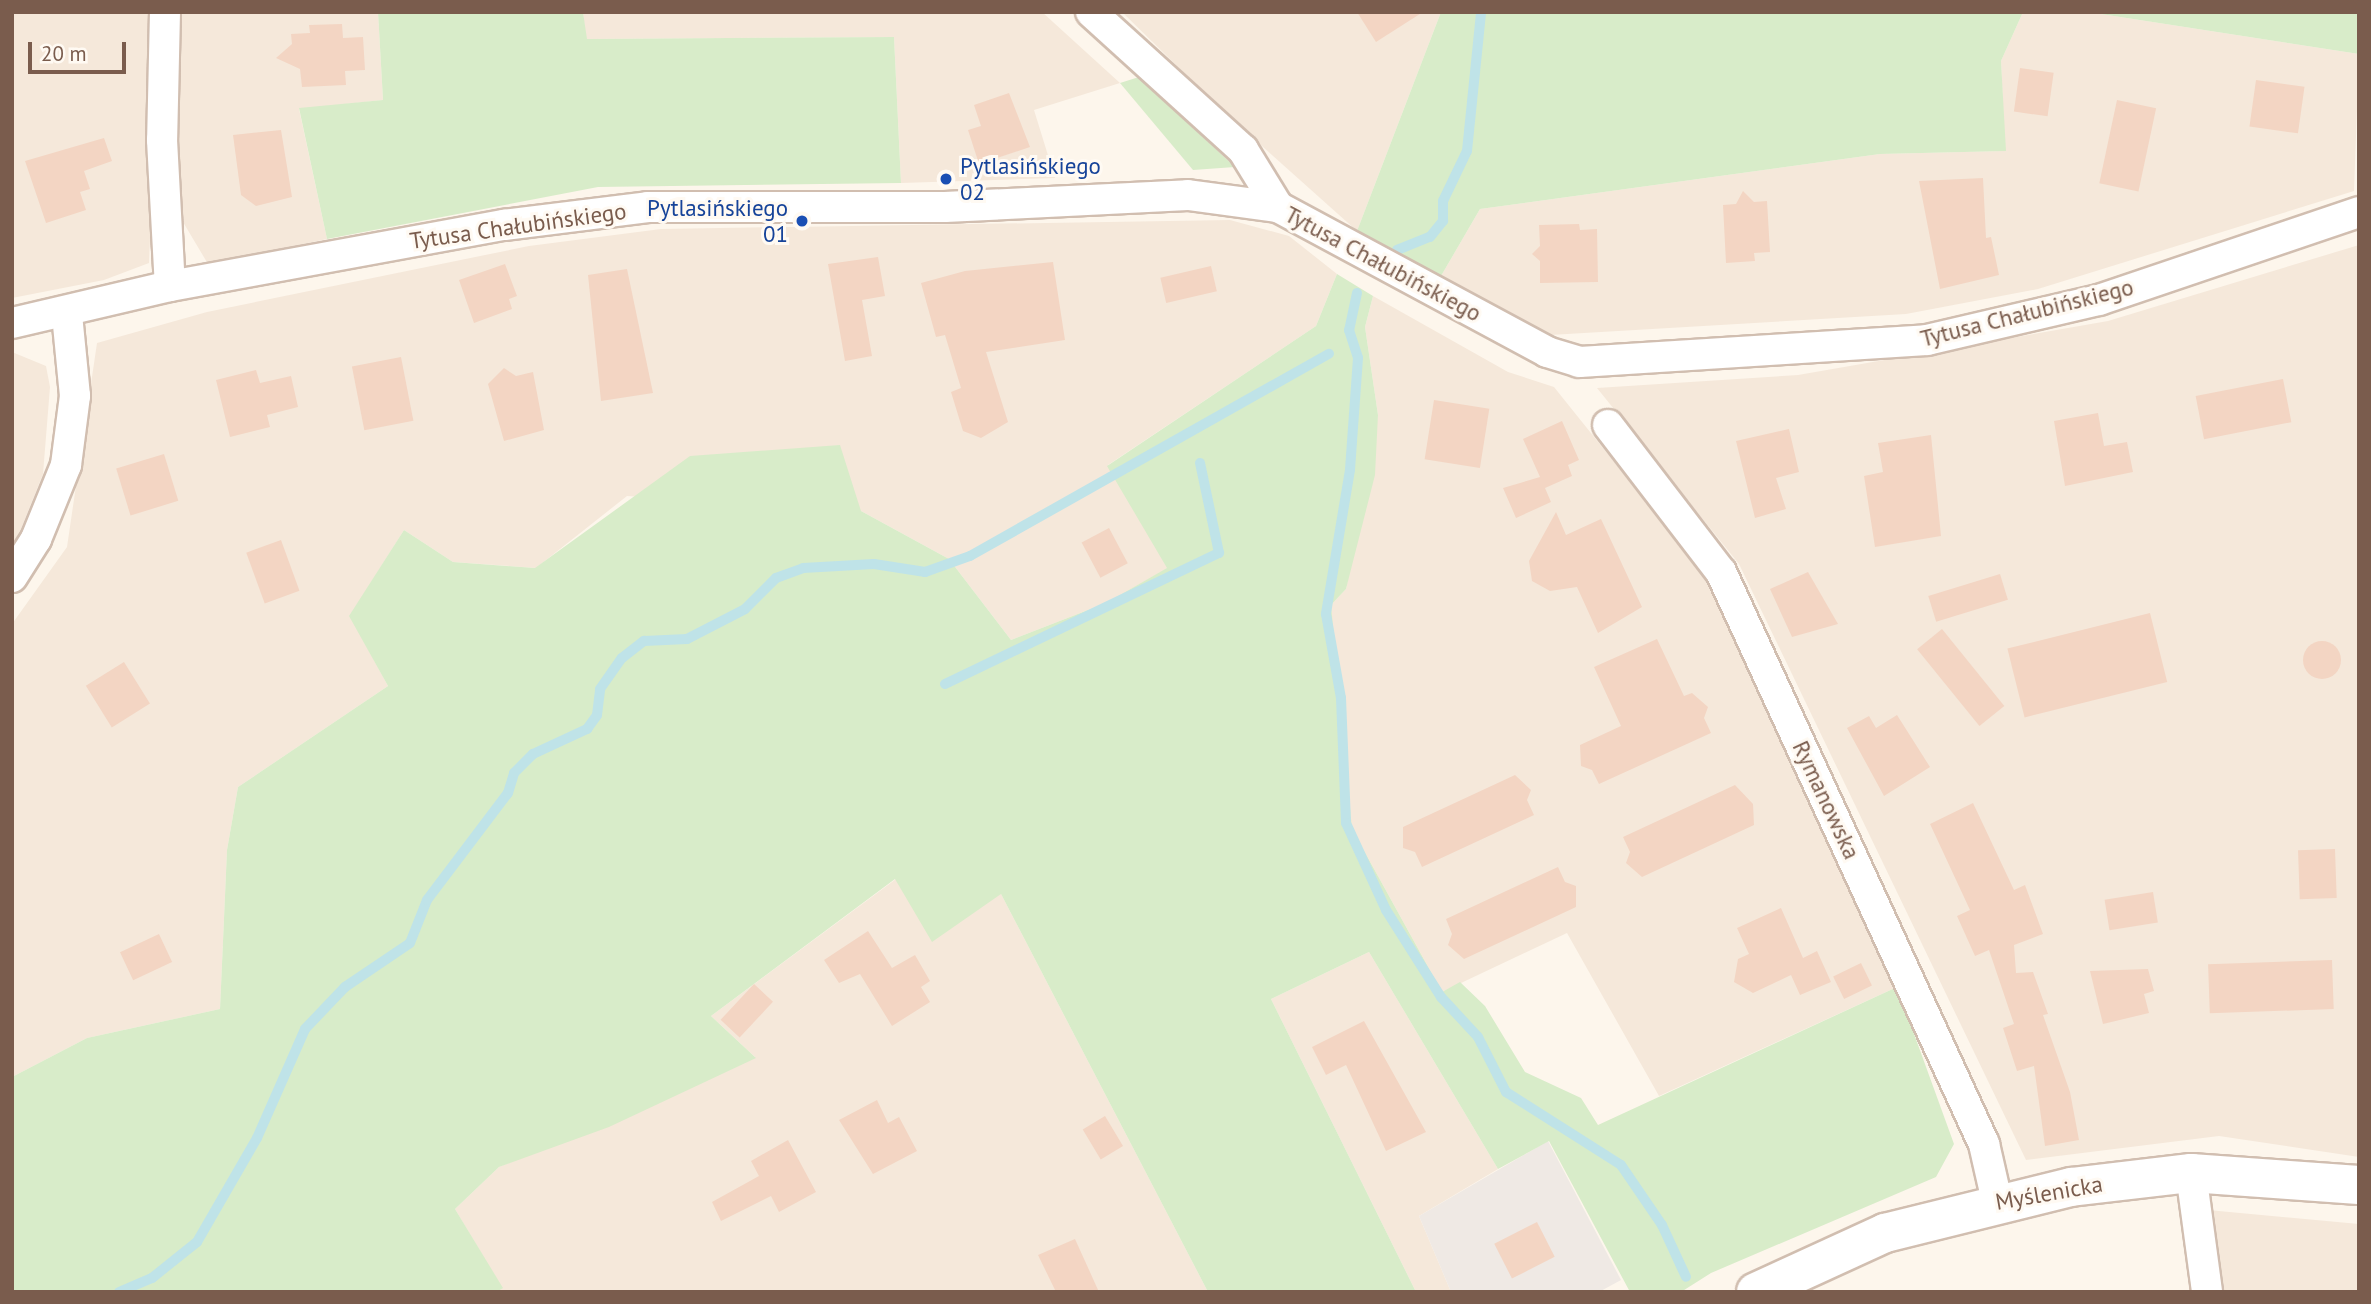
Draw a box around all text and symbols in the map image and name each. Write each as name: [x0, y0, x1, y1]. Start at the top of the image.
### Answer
scale bar: [32, 28, 130, 72]
text: 20 m: [41, 40, 87, 67]
place label: Pytlasińskiego 02: [960, 152, 1101, 206]
marker: Pytlasińskiego 02: [938, 171, 954, 187]
place label: Pytlasińskiego 01: [647, 194, 788, 248]
street label: Tytusa Chałubińskiego: [408, 197, 628, 255]
street label: Tytusa Chałubińskiego: [1280, 201, 1486, 327]
marker: Pytlasińskiego 01: [794, 213, 810, 229]
street label: Tytusa Chałubińskiego: [1918, 273, 2136, 353]
street label: Rymanowska: [1787, 736, 1865, 864]
street label: Myślenicka: [1993, 1170, 2105, 1216]

